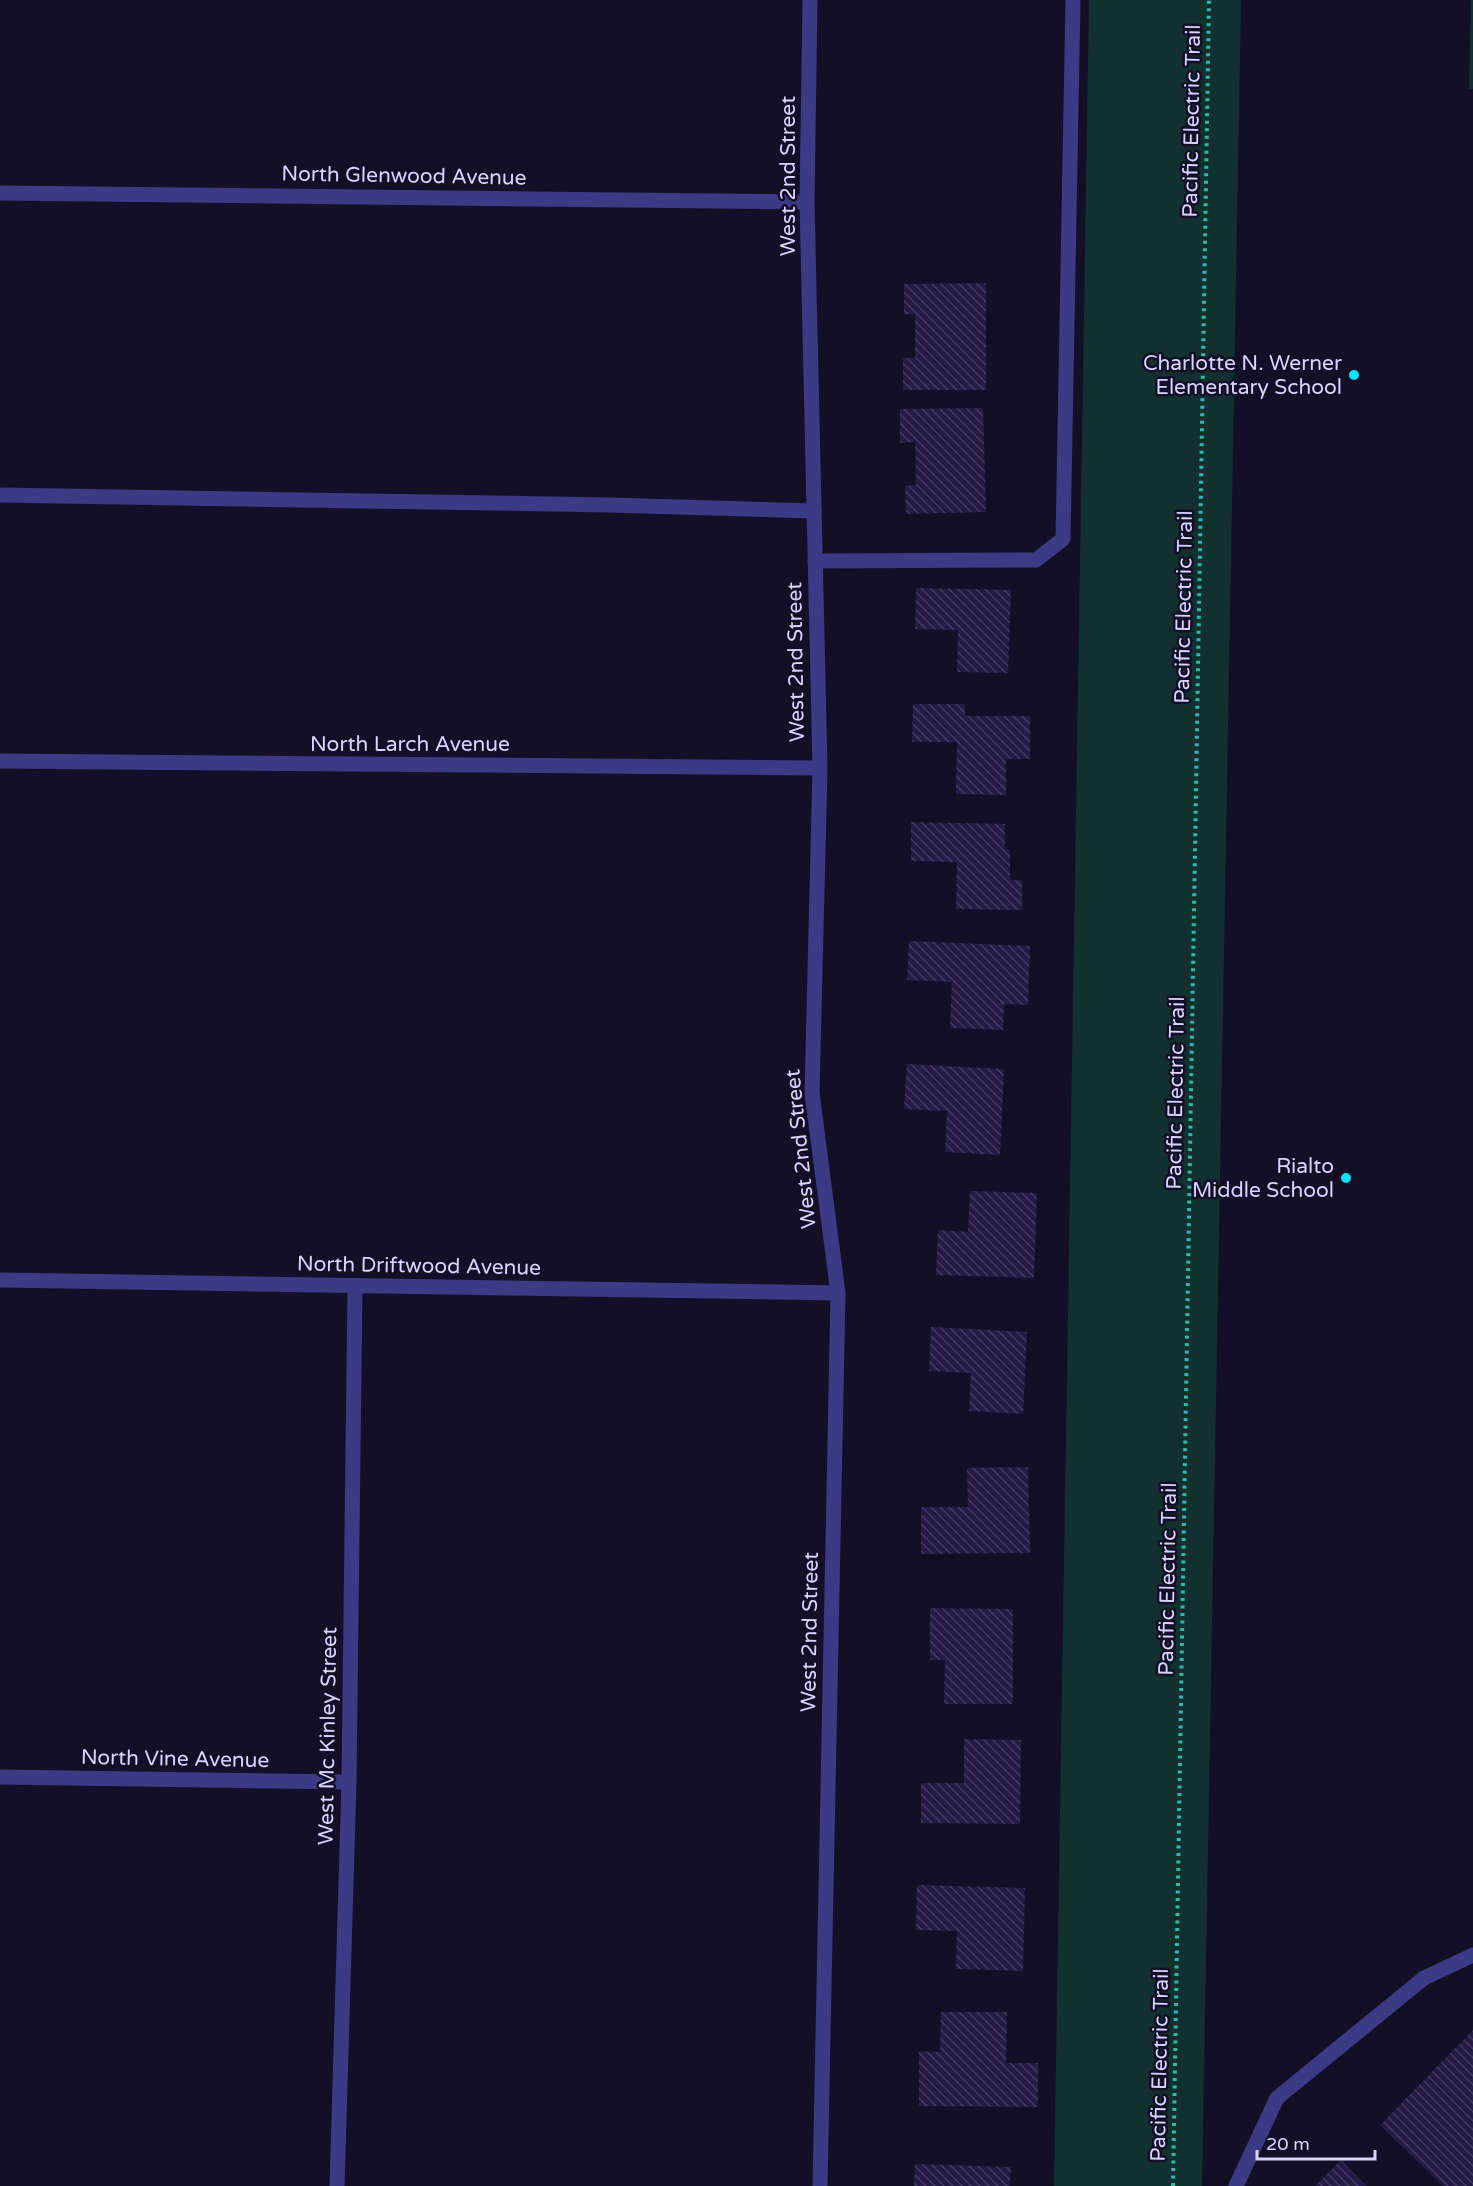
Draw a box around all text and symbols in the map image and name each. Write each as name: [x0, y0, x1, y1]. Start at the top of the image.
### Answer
street label: Pacific Electric Trail: [1178, 24, 1206, 218]
street label: West 2nd Street: [776, 96, 801, 256]
street label: North Glenwood Avenue: [281, 161, 527, 191]
place label: Charlotte N. Werner Elementary School: [1143, 351, 1342, 400]
marker: Charlotte N. Werner Elementary School: [1347, 368, 1361, 382]
street label: Pacific Electric Trail: [1170, 510, 1198, 704]
street label: West 2nd Street: [782, 582, 810, 742]
street label: North Larch Avenue: [310, 732, 510, 757]
street label: Pacific Electric Trail: [1162, 996, 1190, 1190]
street label: West 2nd Street: [780, 1068, 822, 1230]
place label: Rialto Middle School: [1192, 1154, 1334, 1203]
marker: Rialto Middle School: [1339, 1171, 1353, 1185]
street label: North Driftwood Avenue: [297, 1251, 541, 1281]
street label: Pacific Electric Trail: [1154, 1482, 1182, 1676]
street label: West 2nd Street: [796, 1552, 824, 1712]
street label: West Mc Kinley Street: [314, 1627, 342, 1845]
street label: North Vine Avenue: [81, 1745, 270, 1773]
street label: Pacific Electric Trail: [1146, 1968, 1174, 2162]
scale bar: [1257, 2123, 1376, 2161]
text: 20 m: [1266, 2133, 1310, 2155]

